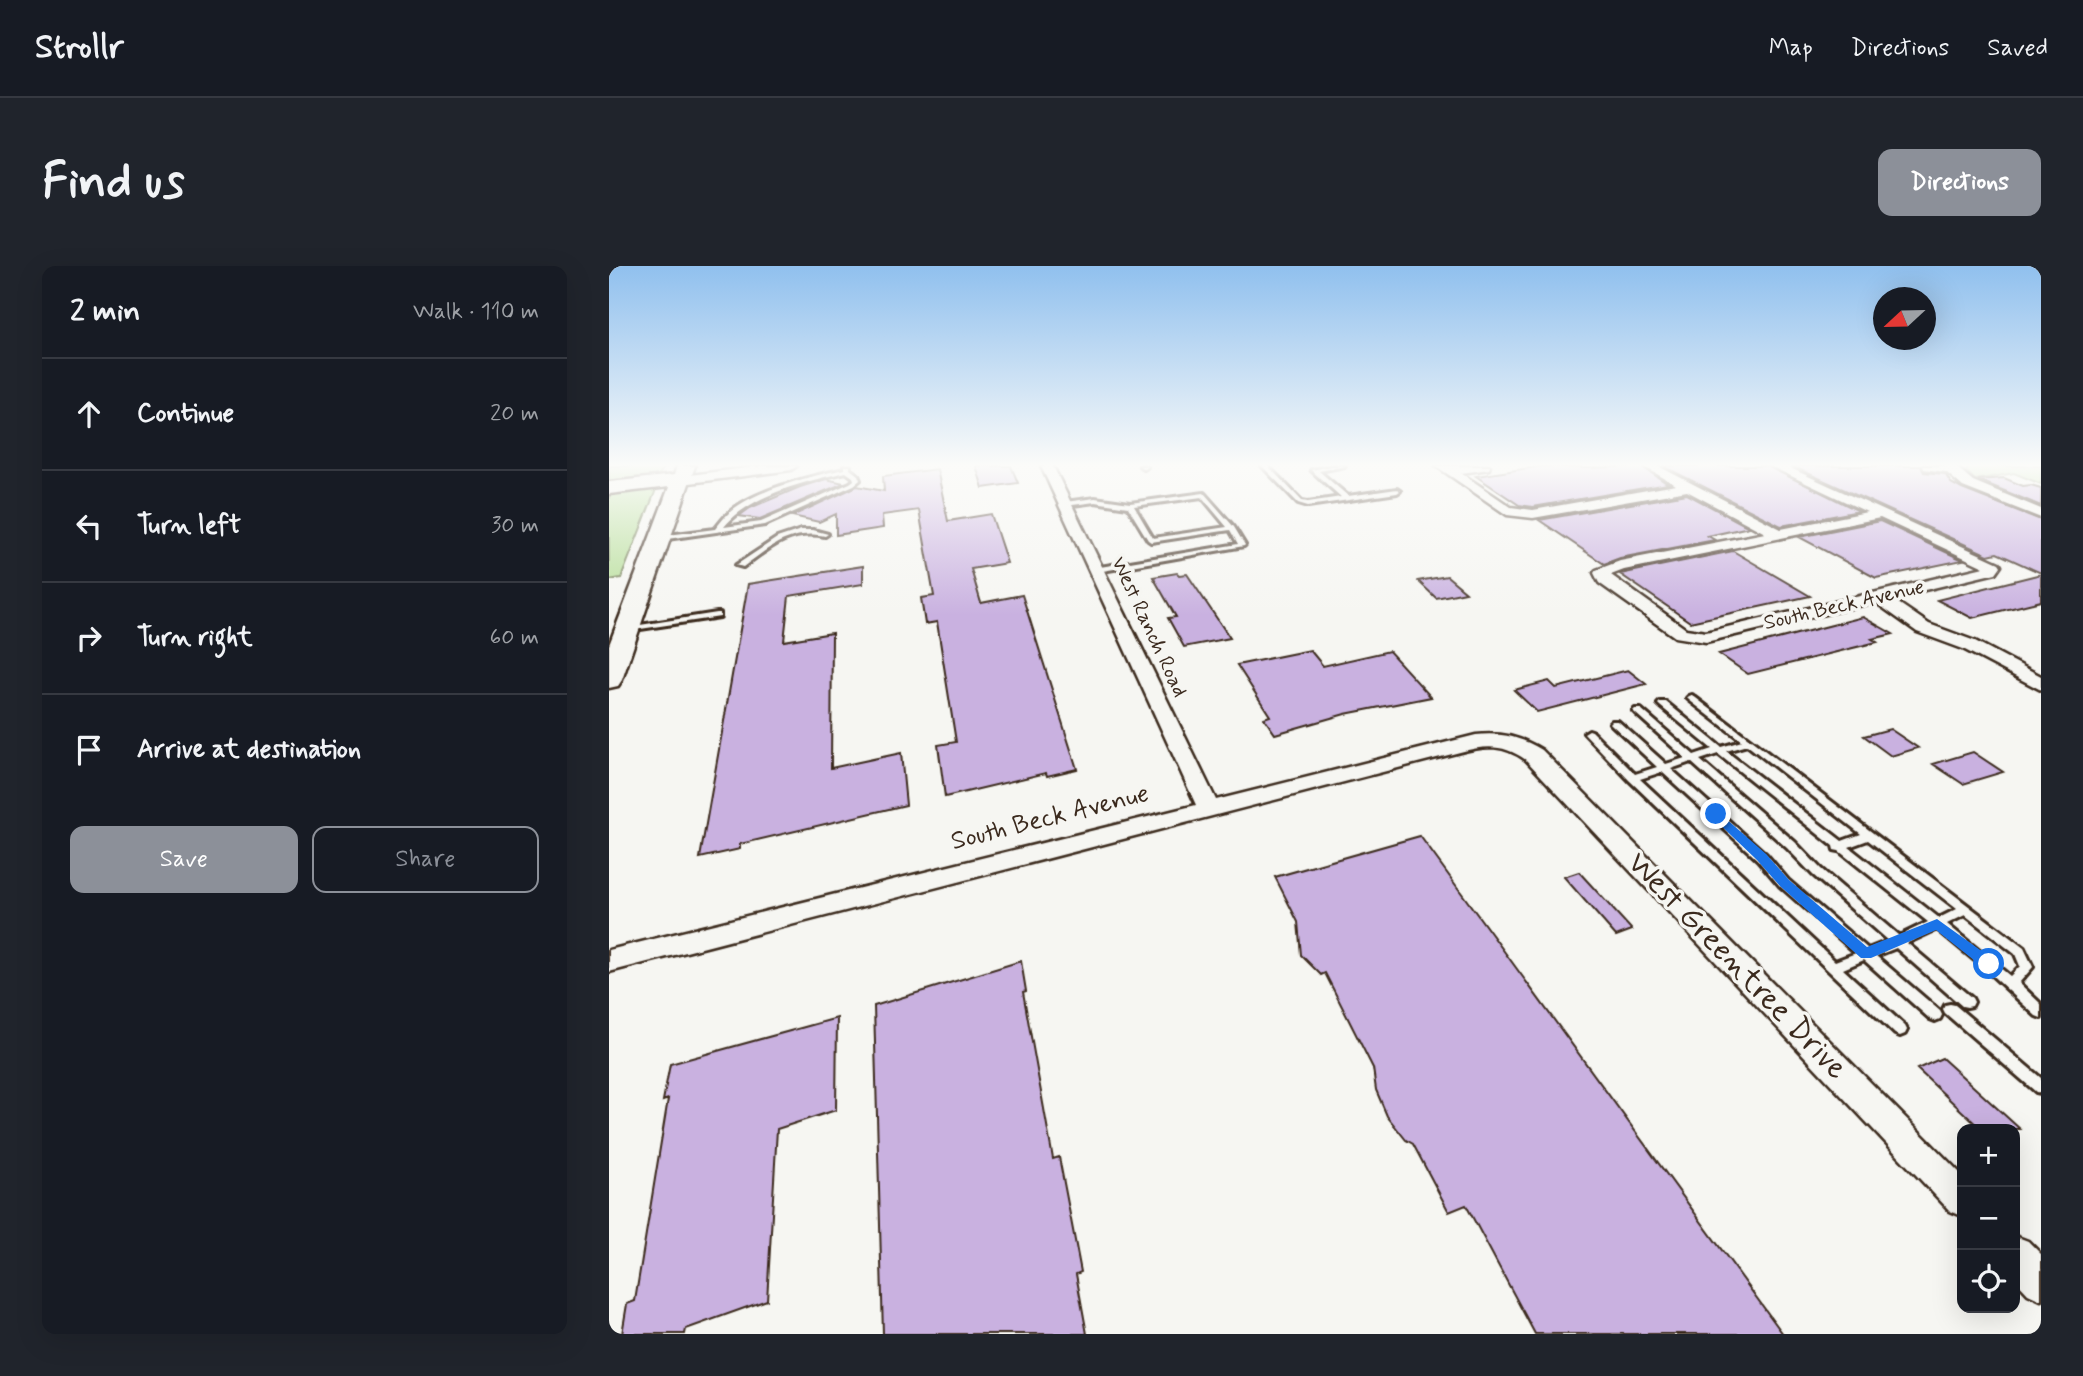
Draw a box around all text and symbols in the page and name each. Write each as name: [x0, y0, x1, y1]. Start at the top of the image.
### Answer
text: Strollr: [35, 26, 124, 70]
text: Map: [1769, 33, 1813, 64]
text: Directions: [1851, 33, 1949, 64]
text: Saved: [1987, 33, 2048, 64]
button: Directions: [1878, 149, 2041, 216]
text: Find us: [42, 150, 185, 215]
north arrow: [1873, 287, 1936, 350]
text: 2 min: [70, 292, 140, 331]
text: Walk · 110 m: [413, 297, 539, 327]
icon: ahead: [70, 395, 108, 433]
text: Continue: [137, 397, 234, 431]
text: 20 m: [490, 399, 539, 429]
icon: left: [70, 507, 108, 545]
text: Turn left: [137, 509, 241, 543]
text: 30 m: [491, 511, 539, 541]
street label: West Ranch Road: [1104, 552, 1194, 702]
street label: South Beck Avenue: [1761, 573, 1927, 637]
icon: right: [70, 619, 108, 657]
text: Turn right: [137, 621, 253, 655]
text: 60 m: [490, 623, 539, 653]
icon: arrive: [70, 731, 108, 769]
text: Arrive at destination: [137, 733, 361, 767]
street label: South Beck Avenue: [947, 777, 1153, 859]
route end: [1700, 798, 1731, 829]
button: Save: [70, 826, 298, 893]
button: Share: [312, 826, 539, 893]
street label: West Greentree Drive: [1617, 843, 1857, 1089]
route start: [1973, 948, 2004, 979]
map controls: [1957, 1124, 2020, 1313]
button: +: [1957, 1124, 2020, 1187]
button: −: [1957, 1187, 2020, 1250]
button: locate: [1957, 1250, 2020, 1313]

